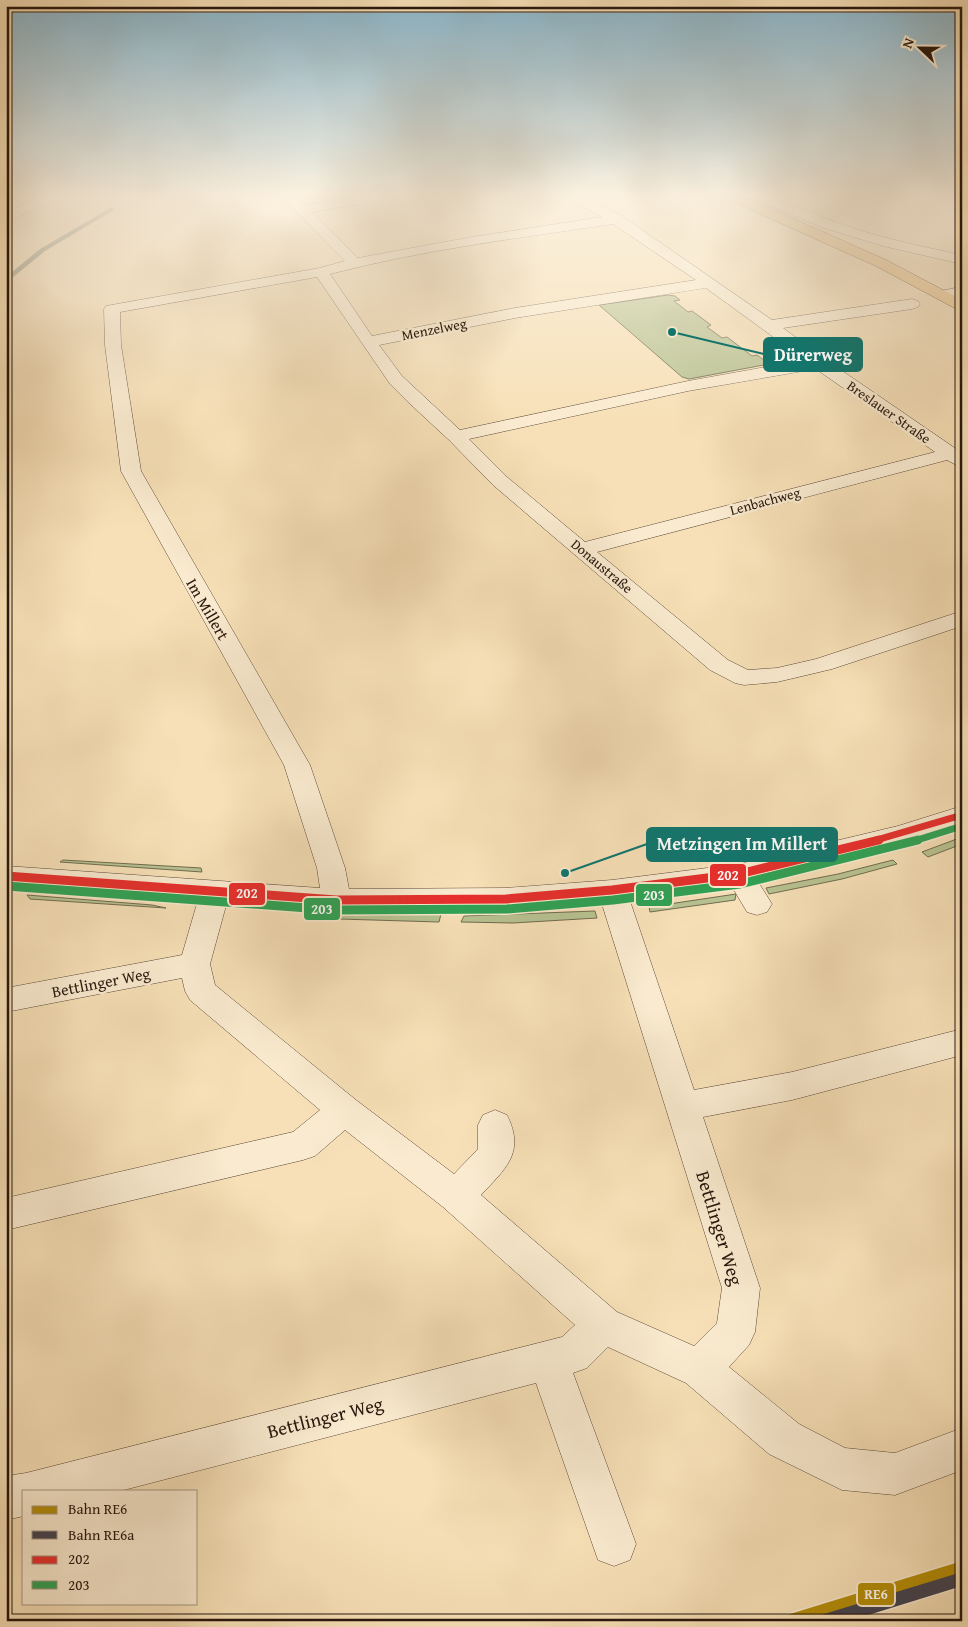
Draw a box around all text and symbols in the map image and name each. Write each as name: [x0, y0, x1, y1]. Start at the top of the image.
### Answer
north arrow: [896, 22, 946, 72]
text: N: [897, 34, 919, 51]
street label: Menzelweg: [400, 313, 468, 345]
callout: Dürerweg: [764, 338, 862, 371]
text: Dürerweg: [774, 341, 853, 368]
street label: Breslauer Straße: [843, 376, 935, 449]
street label: Lenbachweg: [728, 482, 802, 520]
street label: Donaustraße: [567, 534, 638, 598]
street label: Im Millert: [181, 574, 236, 645]
callout: Metzingen Im Millert: [647, 828, 837, 861]
text: Metzingen Im Millert: [657, 830, 827, 857]
line badge: 202: [709, 863, 747, 887]
text: 202: [717, 865, 739, 885]
line badge: 202: [228, 882, 266, 906]
text: 202: [236, 883, 258, 903]
line badge: 203: [635, 883, 673, 907]
text: 203: [643, 885, 665, 905]
line badge: 203: [303, 897, 341, 921]
text: 203: [311, 899, 333, 919]
street label: Bettlinger Weg: [50, 961, 152, 1003]
street label: Bettlinger Weg: [689, 1167, 751, 1289]
street label: Bettlinger Weg: [264, 1389, 386, 1445]
legend: [22, 1490, 198, 1604]
text: Bahn RE6: [68, 1498, 127, 1519]
text: Bahn RE6a: [68, 1524, 134, 1545]
text: 202: [68, 1548, 90, 1569]
text: 203: [68, 1574, 90, 1595]
line badge: RE6: [857, 1582, 895, 1606]
text: RE6: [864, 1584, 888, 1604]

